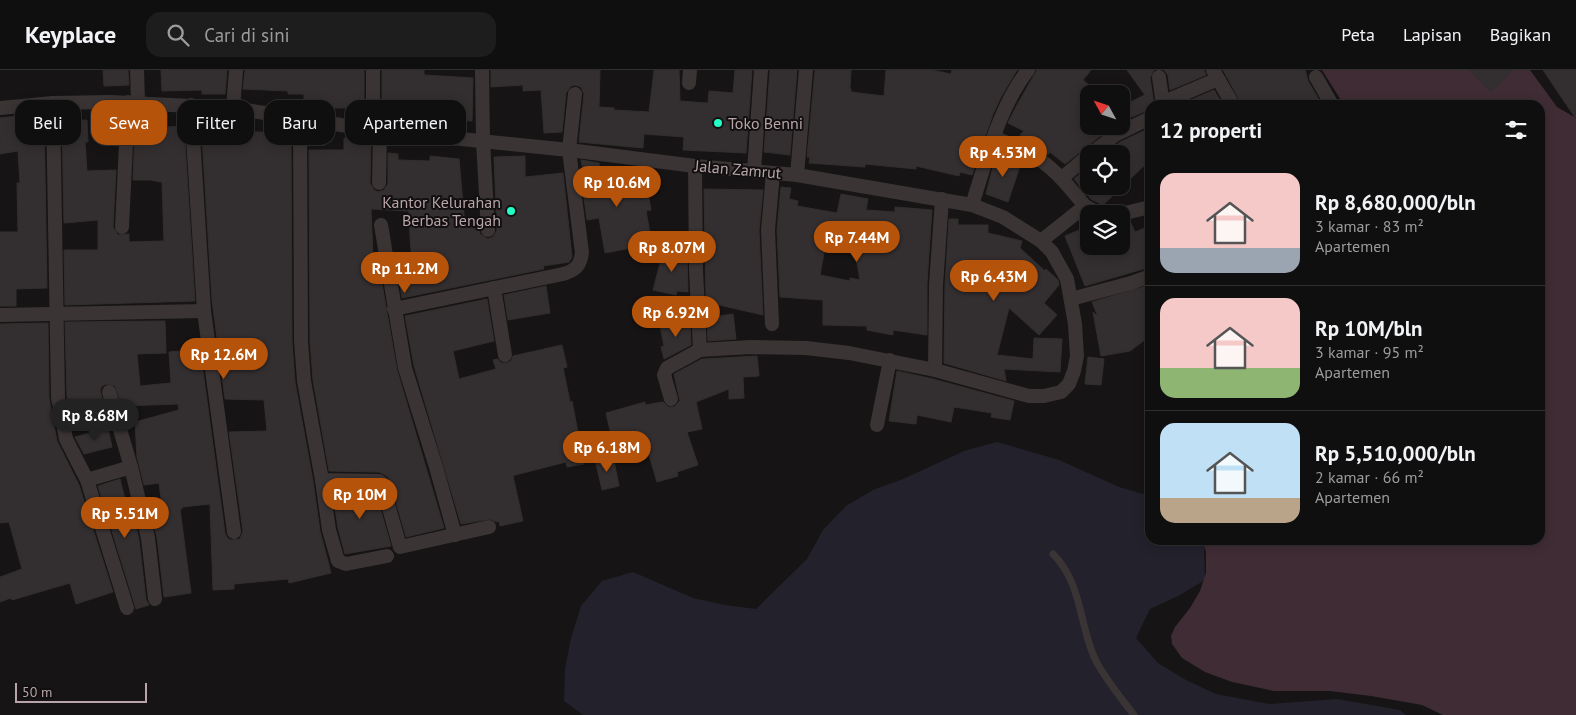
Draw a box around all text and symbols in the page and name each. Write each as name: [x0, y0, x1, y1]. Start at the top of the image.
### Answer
search box: [146, 12, 496, 57]
text: Keyplace: [25, 19, 116, 50]
icon: search: [164, 21, 192, 49]
text: Cari di sini: [204, 23, 290, 47]
text: Peta: [1341, 23, 1375, 46]
text: Lapisan: [1403, 23, 1462, 46]
text: Bagikan: [1490, 23, 1551, 46]
north arrow: [1080, 85, 1130, 135]
map controls: [1080, 85, 1130, 255]
chip: Beli: [15, 100, 81, 145]
chip: Sewa: [91, 100, 167, 145]
chip: Filter: [177, 100, 254, 145]
chip: Baru: [264, 100, 335, 145]
chip: Apartemen: [345, 100, 466, 145]
place label: Toko Benni: [728, 113, 803, 133]
icon: filters: [1502, 116, 1530, 144]
marker: Toko Benni: [712, 117, 724, 129]
text: 12 properti: [1160, 117, 1262, 144]
pin: Rp 4.53M: [951, 136, 1055, 178]
text: Rp 4.53M: [970, 142, 1036, 162]
button: locate: [1080, 145, 1130, 195]
street label: Jalan Zamrut: [693, 155, 783, 183]
pin: Rp 10.6M: [565, 166, 669, 208]
text: Rp 10.6M: [584, 172, 650, 192]
text: Rp 8,680,000/bln: [1315, 189, 1476, 216]
place label: Kantor Kelurahan Berbas Tengah: [382, 192, 501, 230]
icon: home: [1200, 193, 1260, 253]
marker: Kantor Kelurahan Berbas Tengah: [505, 205, 517, 217]
button: layers: [1080, 205, 1130, 255]
text: 3 kamar · 83 m²: [1315, 216, 1424, 236]
pin: Rp 7.44M: [805, 220, 909, 263]
text: Rp 7.44M: [825, 227, 889, 247]
pin: Rp 8.07M: [620, 230, 724, 273]
text: Apartemen: [1315, 236, 1390, 256]
text: Rp 8.07M: [639, 237, 705, 257]
pin: Rp 11.2M: [353, 252, 457, 294]
text: Rp 11.2M: [372, 258, 438, 278]
pin: Rp 6.43M: [942, 260, 1046, 302]
text: Rp 6.43M: [961, 266, 1027, 286]
pin: Rp 6.92M: [624, 296, 728, 338]
text: Rp 6.92M: [643, 302, 709, 322]
text: Rp 10M/bln: [1315, 315, 1422, 342]
icon: home: [1200, 318, 1260, 378]
pin: Rp 12.6M: [172, 338, 276, 380]
text: 3 kamar · 95 m²: [1315, 342, 1424, 362]
text: Rp 12.6M: [191, 344, 257, 364]
text: Apartemen: [1315, 362, 1390, 382]
pin: Rp 8.68M: [43, 398, 147, 441]
text: Rp 8.68M: [62, 405, 128, 425]
pin: Rp 6.18M: [555, 430, 659, 473]
text: Rp 6.18M: [574, 437, 640, 457]
text: Rp 5,510,000/bln: [1315, 440, 1476, 467]
icon: home: [1200, 443, 1260, 503]
text: 2 kamar · 66 m²: [1315, 467, 1424, 487]
pin: Rp 10M: [319, 478, 401, 520]
text: Rp 10M: [333, 484, 387, 504]
text: Apartemen: [1315, 487, 1390, 507]
pin: Rp 5.51M: [73, 496, 177, 539]
text: Rp 5.51M: [92, 503, 158, 523]
scale bar: [15, 680, 148, 703]
text: 50 m: [22, 683, 52, 701]

